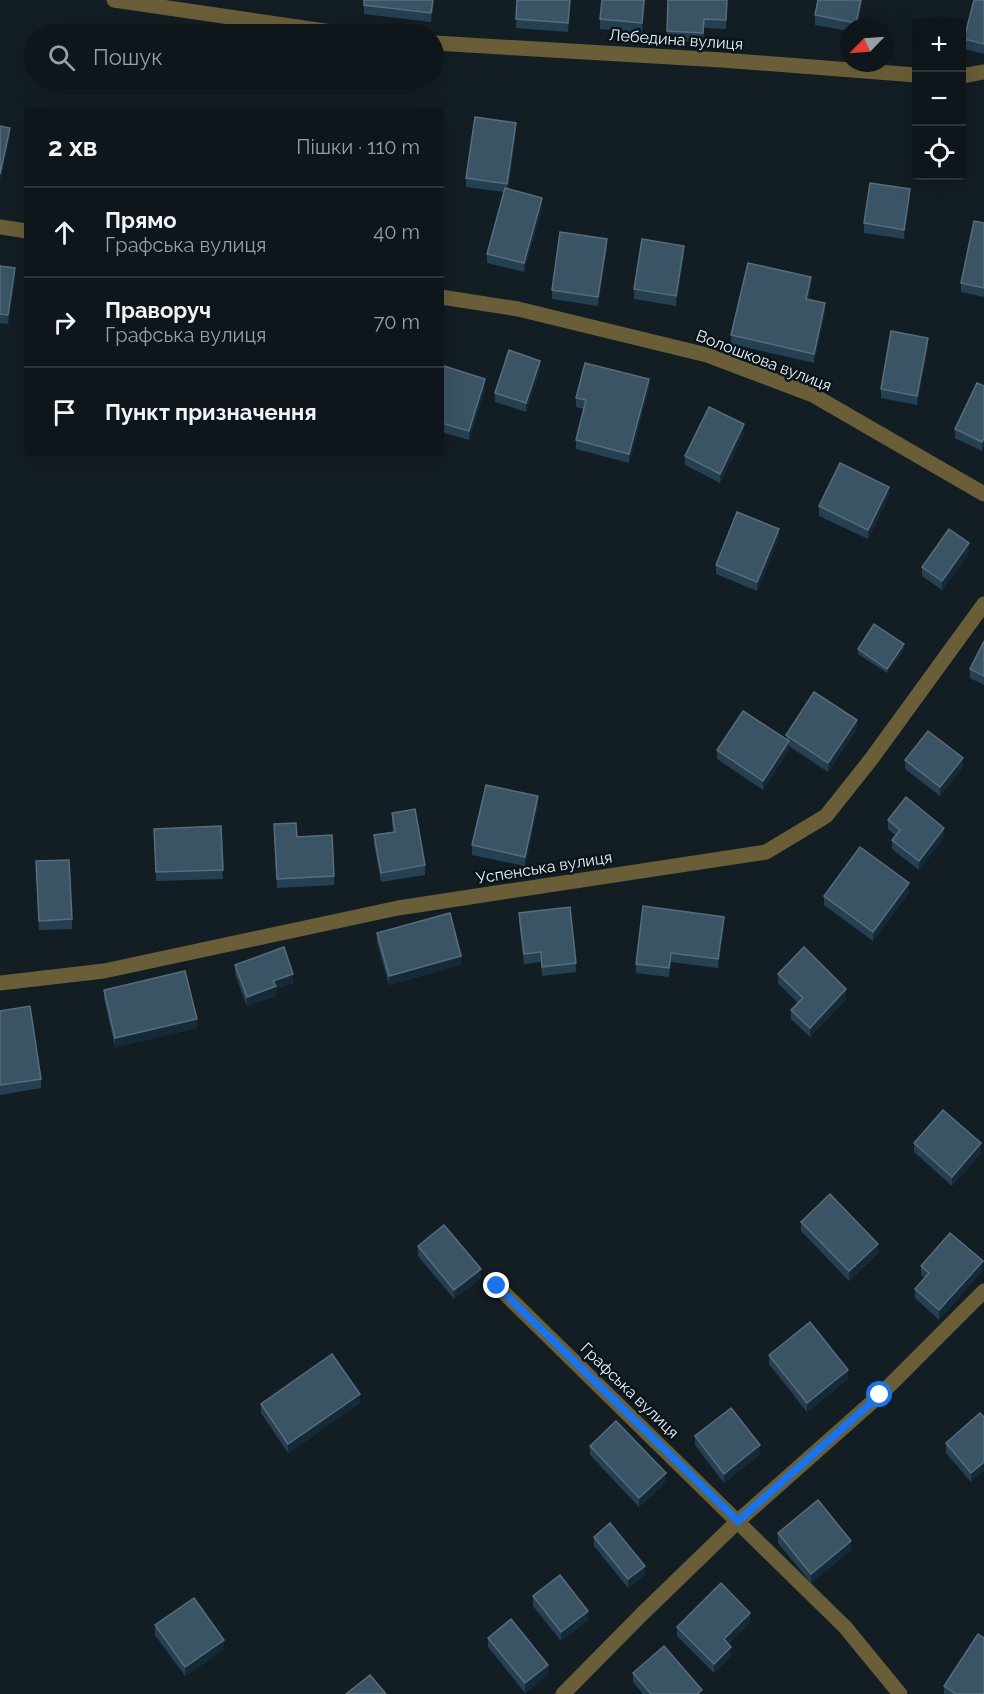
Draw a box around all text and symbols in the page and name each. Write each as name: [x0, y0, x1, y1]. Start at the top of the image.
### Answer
north arrow: [840, 18, 894, 72]
map controls: [912, 18, 966, 180]
button: +: [912, 18, 966, 72]
search box: [24, 24, 444, 90]
street label: Лебедина вулиця: [608, 25, 744, 54]
icon: search: [45, 41, 78, 74]
text: Пошук: [93, 44, 163, 70]
button: −: [912, 72, 966, 126]
button: locate: [912, 126, 966, 180]
text: 2 хв: [48, 132, 97, 162]
text: Пішки · 110 m: [296, 135, 420, 159]
text: Прямо: [105, 207, 177, 233]
icon: ahead: [48, 216, 81, 249]
text: 40 m: [373, 220, 420, 244]
text: Графська вулиця: [105, 233, 266, 257]
text: Праворуч: [105, 297, 211, 323]
icon: right: [48, 306, 81, 339]
text: 70 m: [374, 310, 420, 334]
text: Графська вулиця: [105, 323, 266, 347]
street label: Волошкова вулиця: [693, 326, 834, 395]
icon: arrive: [48, 396, 81, 429]
text: Пункт призначення: [105, 399, 317, 425]
street label: Успенська вулиця: [475, 847, 613, 888]
route end: [483, 1272, 509, 1298]
street label: Графська вулиця: [577, 1339, 683, 1442]
route start: [866, 1381, 892, 1407]

